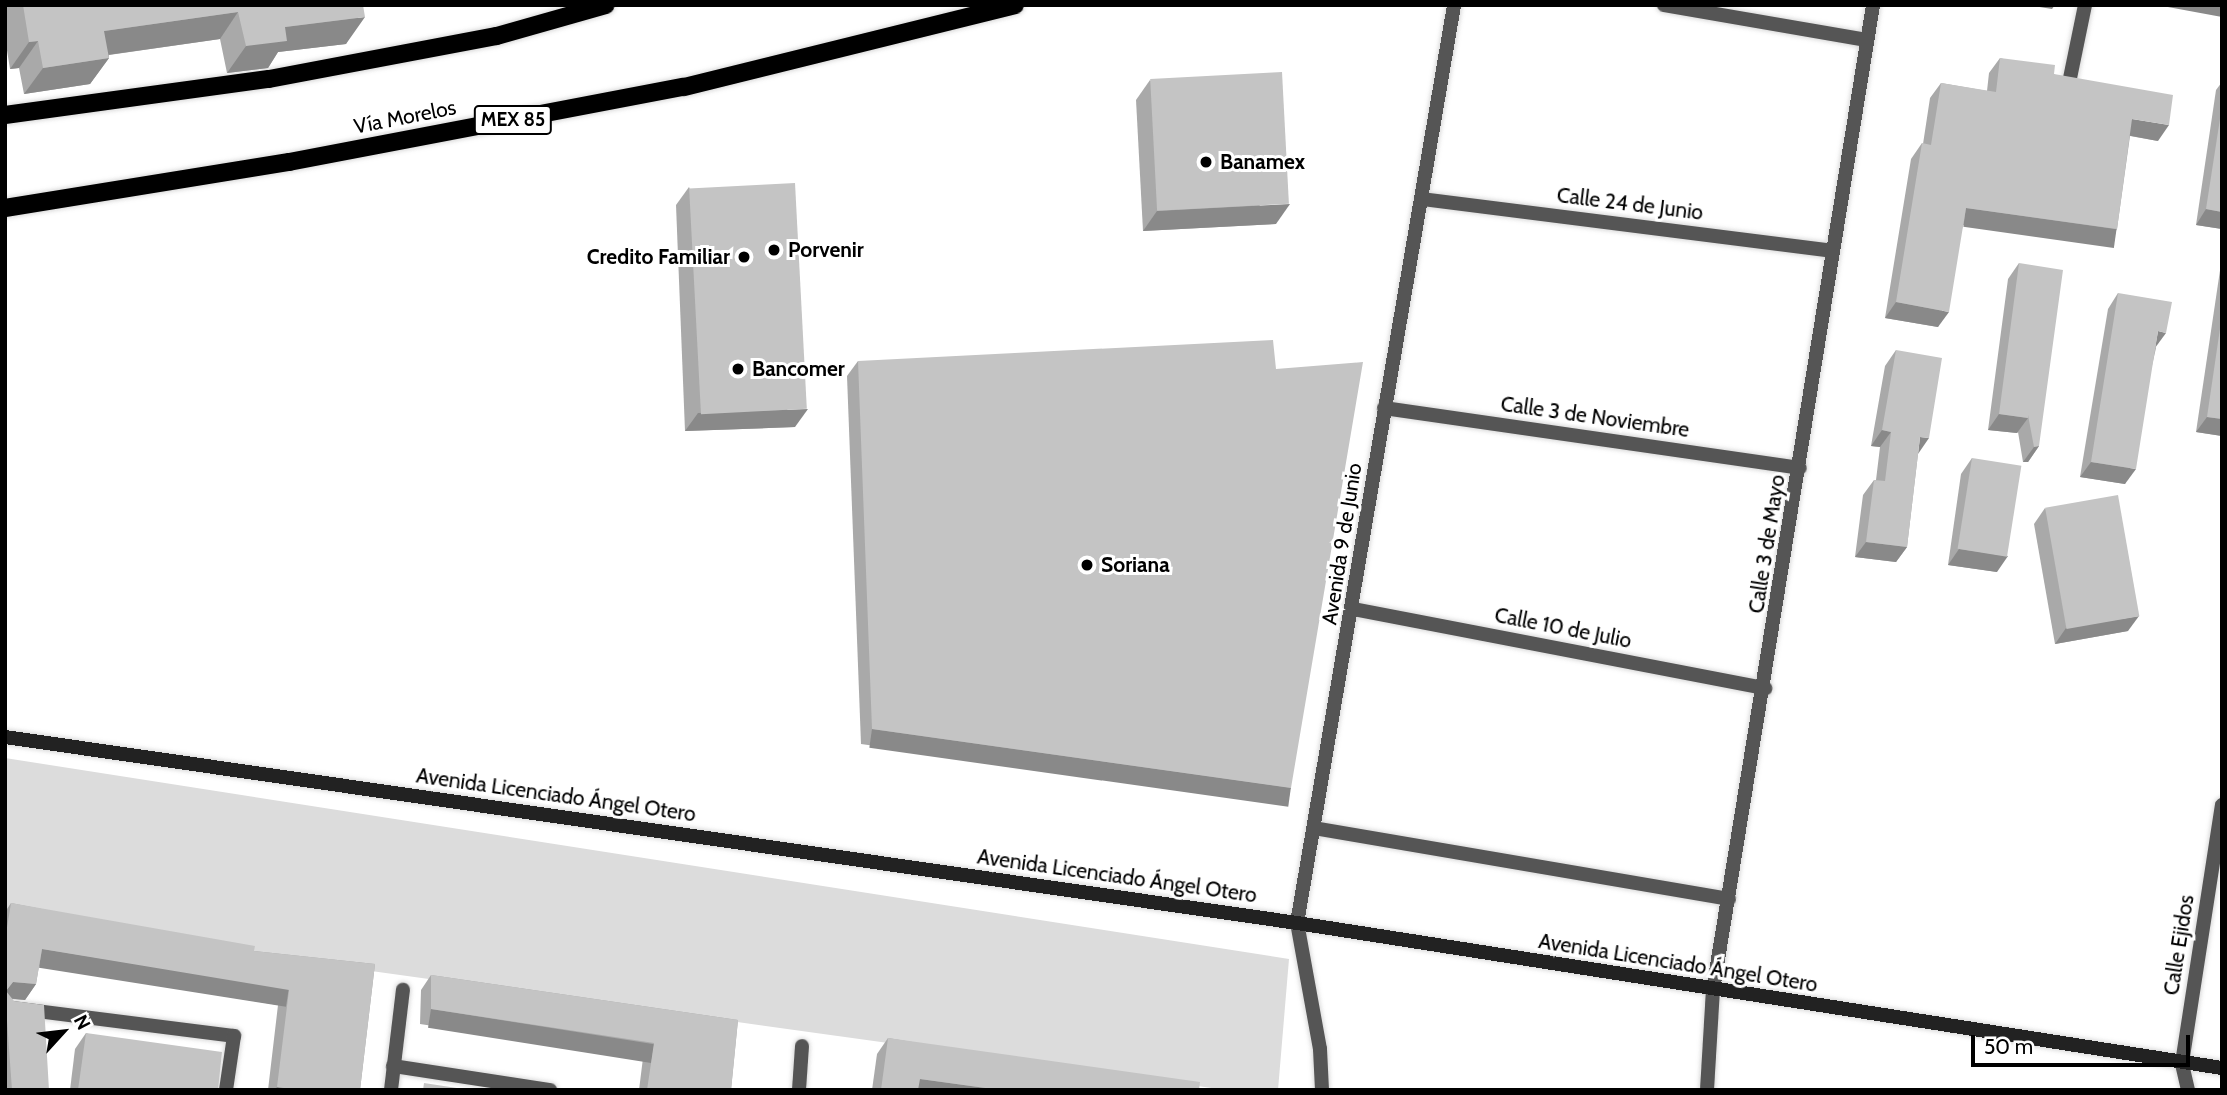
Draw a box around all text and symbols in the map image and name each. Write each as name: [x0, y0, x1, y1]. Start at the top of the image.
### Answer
street label: Vía Morelos: [352, 95, 458, 139]
road number: MEX 85: [473, 104, 553, 136]
place label: Banamex: [1220, 149, 1305, 175]
marker: Banamex: [1198, 154, 1214, 170]
street label: Calle 24 de Junio: [1555, 183, 1705, 225]
place label: Porvenir: [788, 237, 864, 263]
marker: Porvenir: [766, 242, 782, 258]
place label: Credito Familiar: [587, 244, 730, 270]
marker: Credito Familiar: [736, 249, 752, 265]
place label: Bancomer: [752, 356, 845, 382]
marker: Bancomer: [730, 361, 746, 377]
street label: Calle 3 de Noviembre: [1499, 391, 1691, 443]
street label: Avenida 9 de Junio: [1317, 461, 1367, 627]
street label: Calle 3 de Mayo: [1744, 473, 1790, 615]
place label: Soriana: [1101, 552, 1170, 578]
marker: Soriana: [1079, 557, 1095, 573]
street label: Calle 10 de Julio: [1492, 602, 1634, 654]
street label: Avenida Licenciado Ángel Otero: [415, 763, 697, 827]
street label: Avenida Licenciado Ángel Otero: [976, 844, 1258, 908]
street label: Calle Ejidos: [2159, 893, 2199, 997]
street label: Avenida Licenciado Ángel Otero: [1537, 928, 1819, 998]
north arrow: [28, 997, 98, 1067]
text: N: [69, 1011, 95, 1033]
scale bar: [1975, 1021, 2194, 1066]
text: 50 m: [1984, 1034, 2033, 1059]

